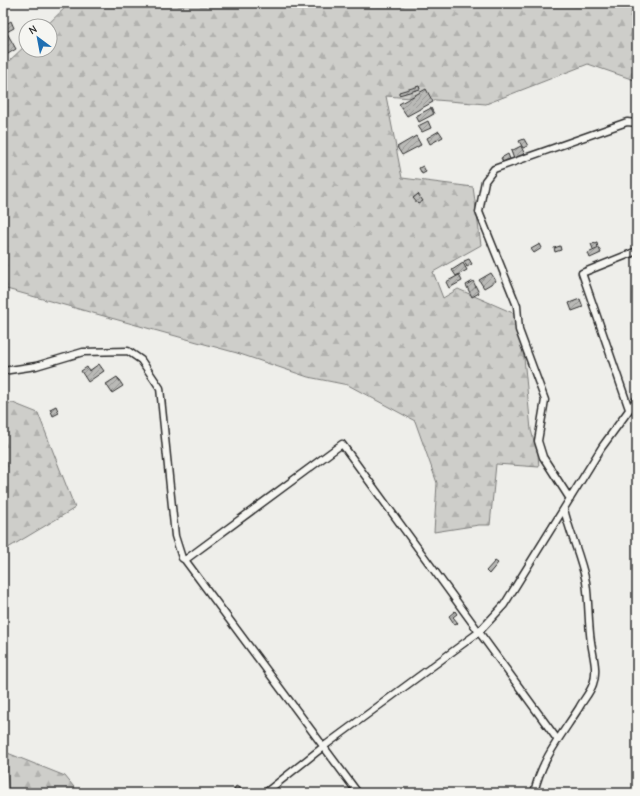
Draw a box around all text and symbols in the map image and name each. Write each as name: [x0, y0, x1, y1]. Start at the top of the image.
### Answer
north arrow: [18, 18, 58, 58]
text: N: [26, 23, 39, 37]

